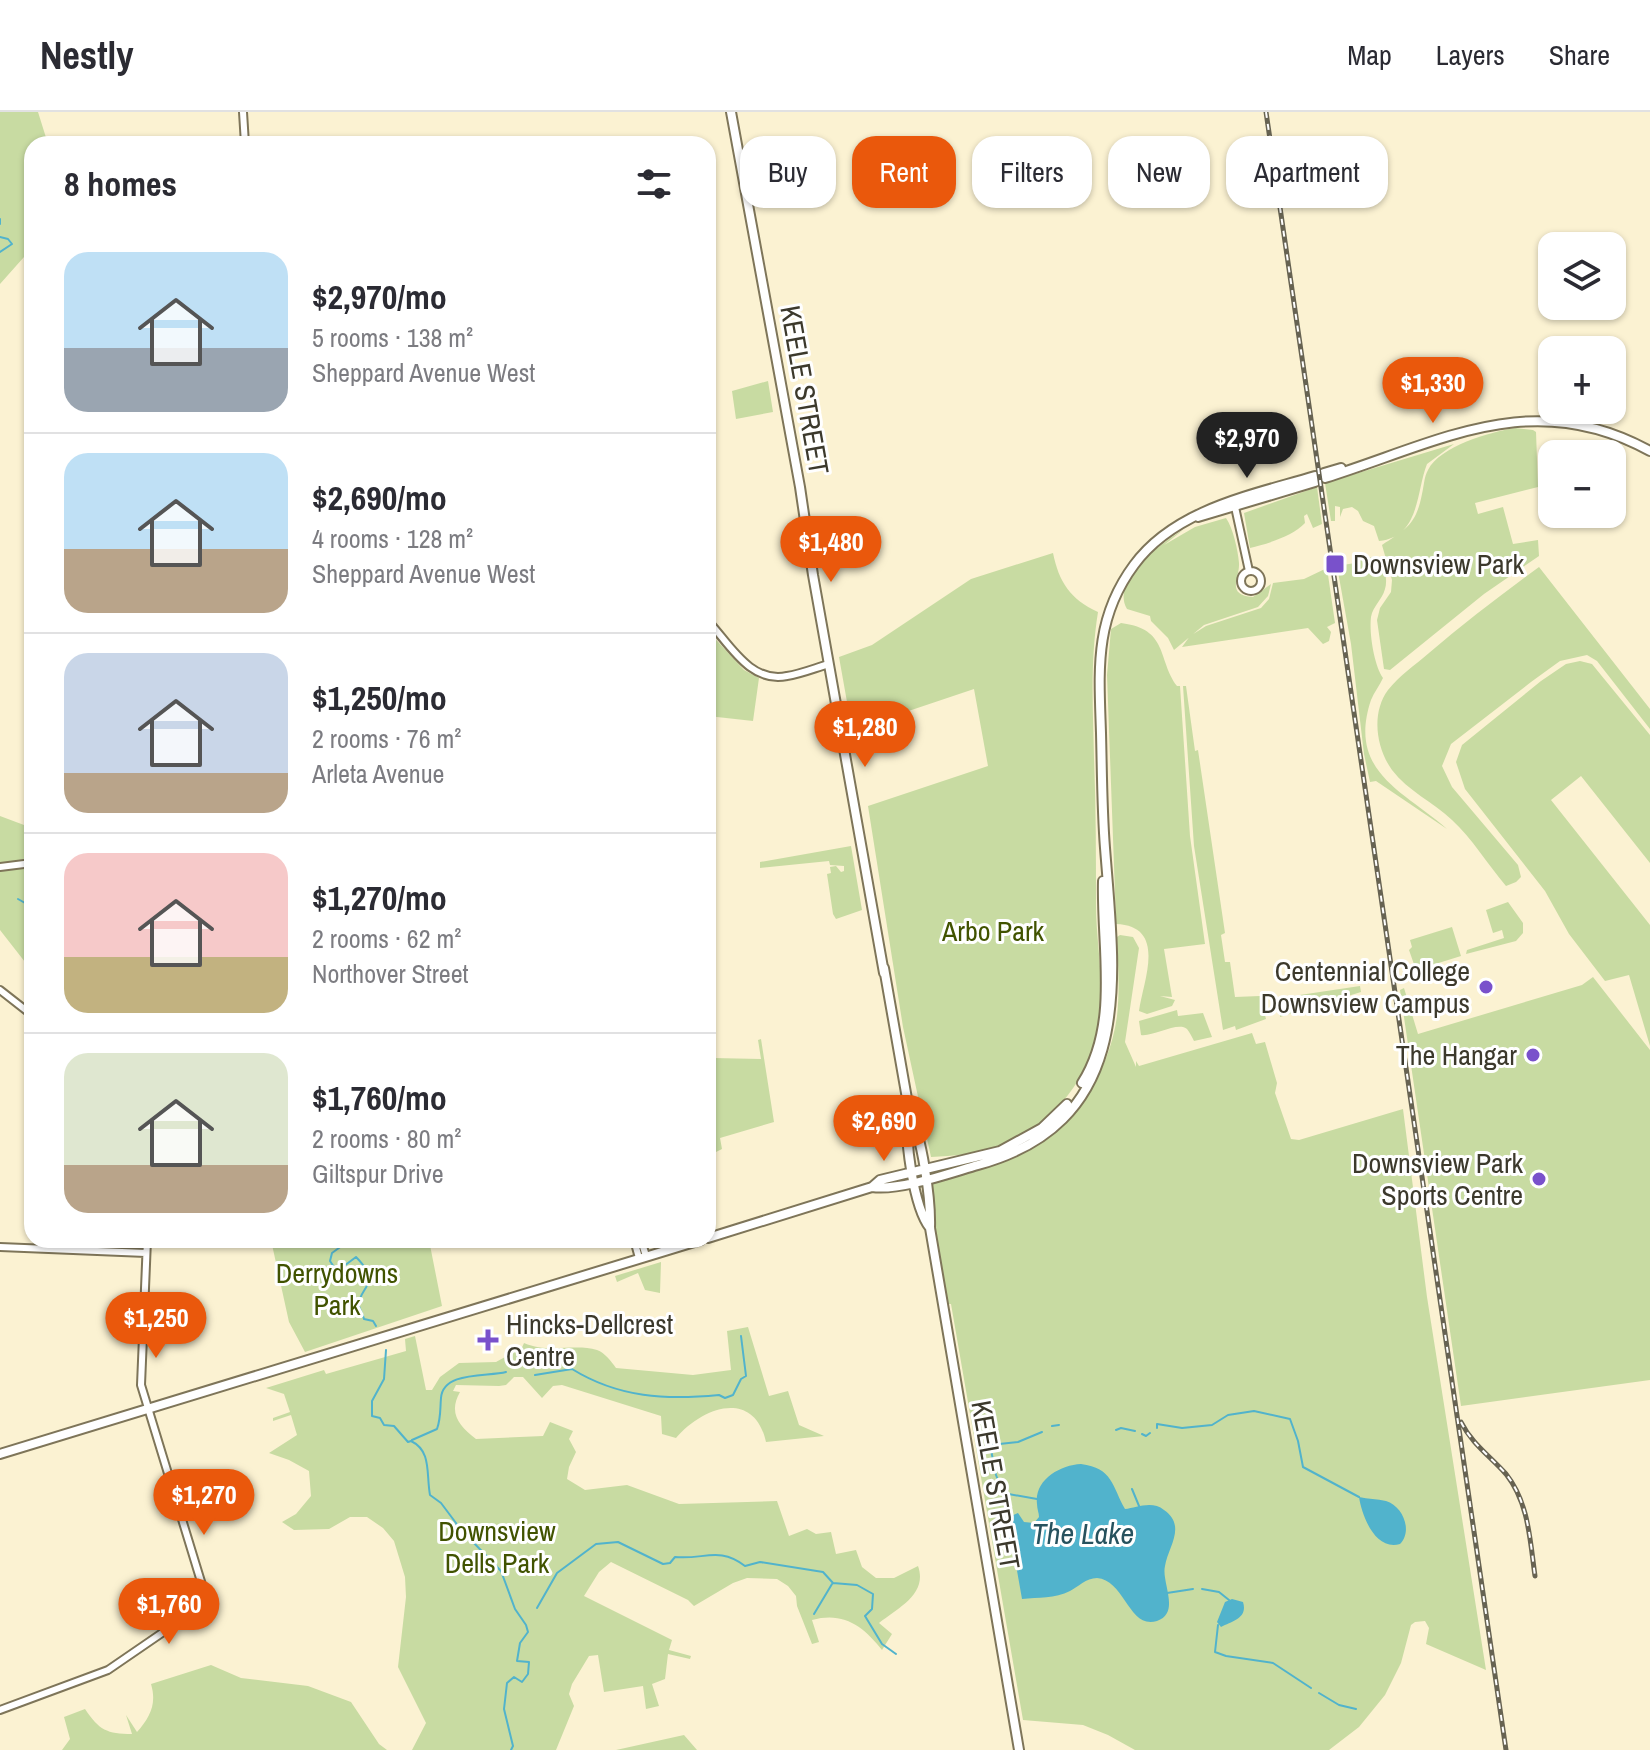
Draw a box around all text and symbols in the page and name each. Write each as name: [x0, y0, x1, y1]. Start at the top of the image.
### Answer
text: Nestly: [40, 30, 134, 81]
text: Map: [1347, 36, 1392, 74]
text: Layers: [1436, 36, 1505, 74]
text: Share: [1549, 36, 1610, 74]
chip: Buy: [740, 136, 836, 208]
chip: Rent: [852, 136, 956, 208]
chip: Filters: [972, 136, 1092, 208]
chip: New: [1108, 136, 1210, 208]
chip: Apartment: [1226, 136, 1388, 208]
text: 8 homes: [64, 161, 177, 207]
icon: filters: [632, 162, 676, 206]
map controls: [1538, 232, 1626, 528]
button: layers: [1538, 232, 1626, 320]
text: $2,970/mo: [312, 274, 447, 320]
icon: home: [128, 284, 224, 380]
street label: KEELE STREET: [771, 302, 839, 478]
text: 5 rooms · 138 m²: [312, 320, 473, 355]
button: +: [1538, 336, 1626, 424]
text: Sheppard Avenue West: [312, 355, 535, 390]
pin: $1,330: [1368, 357, 1498, 425]
text: $1,330: [1400, 365, 1466, 400]
pin: $2,970: [1182, 412, 1312, 480]
text: $2,970: [1214, 420, 1280, 455]
button: −: [1538, 440, 1626, 528]
text: $2,690/mo: [312, 475, 447, 521]
icon: home: [128, 485, 224, 581]
pin: $1,480: [766, 516, 896, 584]
text: 4 rooms · 128 m²: [312, 521, 473, 556]
text: $1,480: [798, 524, 864, 559]
place label: Downsview Park: [1353, 545, 1524, 583]
marker: Downsview Park: [1324, 553, 1346, 575]
text: Sheppard Avenue West: [312, 556, 535, 591]
text: $1,250/mo: [312, 675, 447, 721]
icon: home: [128, 685, 224, 781]
pin: $1,280: [800, 701, 930, 769]
text: $1,280: [832, 709, 898, 744]
text: 2 rooms · 76 m²: [312, 721, 461, 756]
text: Arleta Avenue: [312, 756, 444, 791]
text: $1,270/mo: [312, 875, 447, 921]
icon: home: [128, 885, 224, 981]
park label: Arbo Park: [941, 912, 1045, 950]
text: 2 rooms · 62 m²: [312, 921, 461, 956]
place label: Centennial College Downsview Campus: [1261, 952, 1470, 1022]
text: Northover Street: [312, 956, 468, 991]
marker: Centennial College Downsview Campus: [1477, 978, 1495, 996]
place label: The Hangar: [1396, 1036, 1517, 1074]
marker: The Hangar: [1524, 1046, 1542, 1064]
text: $1,760/mo: [312, 1075, 447, 1121]
icon: home: [128, 1085, 224, 1181]
pin: $2,690: [819, 1095, 949, 1163]
text: $2,690: [851, 1103, 917, 1138]
text: 2 rooms · 80 m²: [312, 1121, 461, 1156]
place label: Downsview Park Sports Centre: [1352, 1144, 1524, 1214]
text: Giltspur Drive: [312, 1156, 444, 1191]
marker: Downsview Park Sports Centre: [1530, 1170, 1548, 1188]
park label: Derrydowns Park: [276, 1254, 398, 1324]
pin: $1,250: [91, 1292, 221, 1360]
text: $1,250: [123, 1300, 189, 1335]
place label: Hincks-Dellcrest Centre: [506, 1305, 673, 1375]
marker: Hincks-Dellcrest Centre: [477, 1329, 499, 1351]
street label: KEELE STREET: [962, 1397, 1030, 1573]
pin: $1,270: [139, 1469, 269, 1537]
text: $1,270: [171, 1477, 237, 1512]
park label: Downsview Dells Park: [438, 1512, 556, 1582]
water label: The Lake: [1032, 1513, 1134, 1553]
pin: $1,760: [104, 1578, 234, 1646]
text: $1,760: [136, 1586, 202, 1621]

